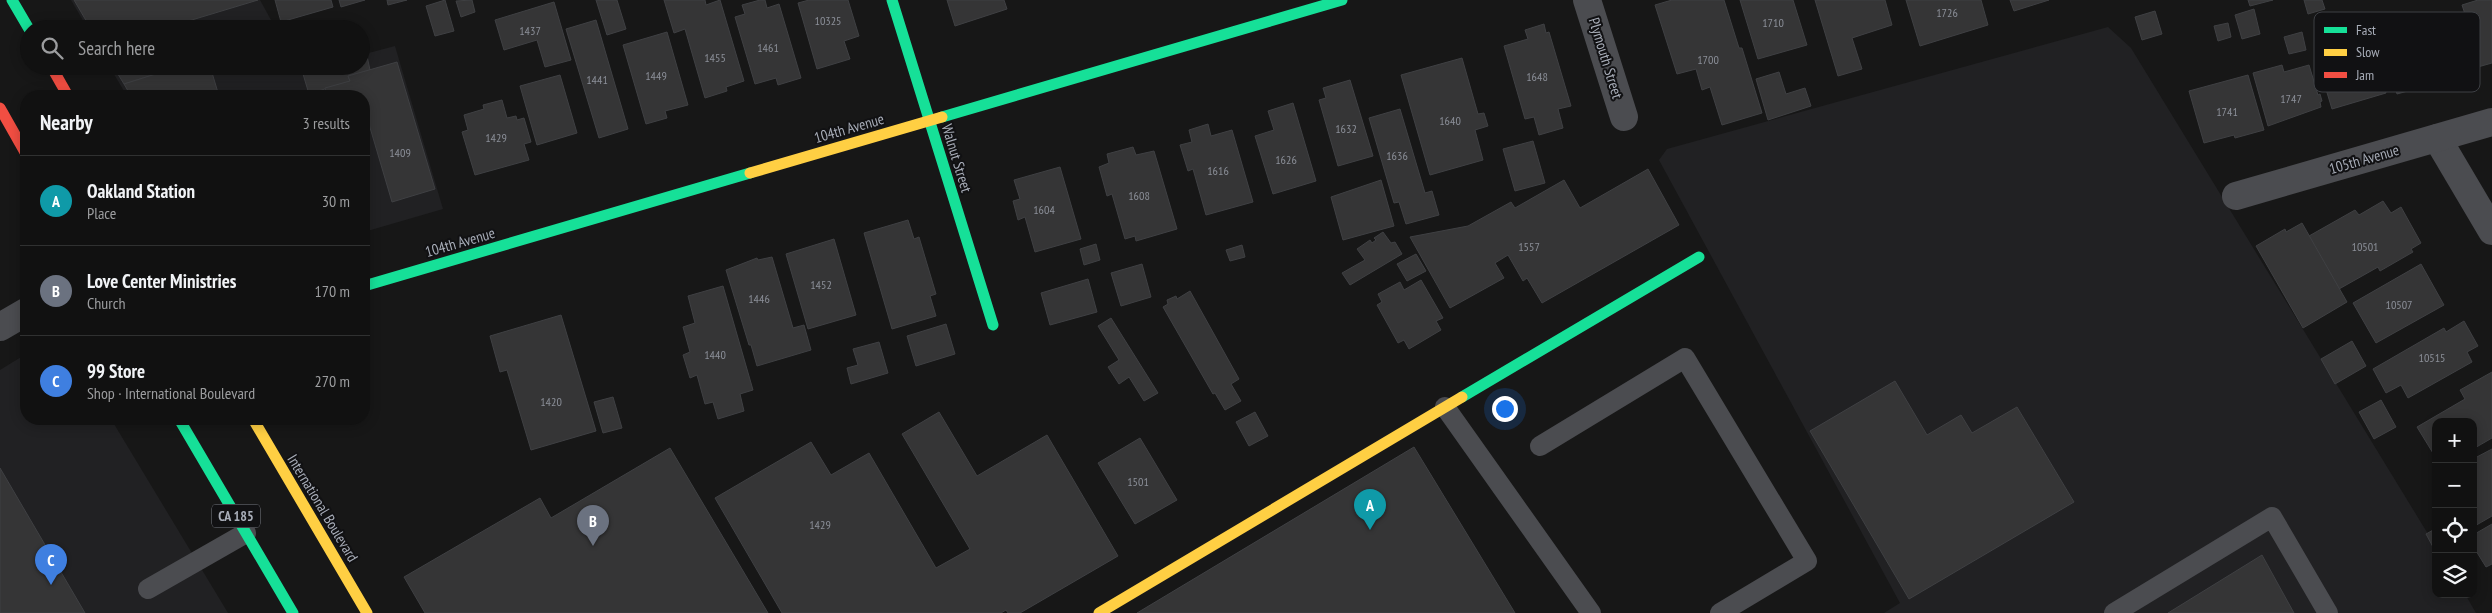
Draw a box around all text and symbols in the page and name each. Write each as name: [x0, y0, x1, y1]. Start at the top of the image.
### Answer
house number: 1726: [1936, 5, 1958, 20]
legend: [2314, 12, 2480, 92]
house number: 10325: [814, 13, 842, 28]
street label: Plymouth Street: [1585, 15, 1627, 101]
house number: 1710: [1762, 15, 1784, 30]
search box: [20, 20, 370, 75]
text: Fast: [2356, 21, 2376, 39]
house number: 1437: [519, 23, 541, 38]
icon: search: [38, 34, 66, 62]
text: Search here: [78, 36, 155, 60]
house number: 1461: [757, 40, 779, 55]
text: Slow: [2356, 43, 2380, 61]
house number: 1455: [704, 50, 726, 65]
house number: 1700: [1697, 52, 1719, 67]
text: Jam: [2355, 66, 2374, 84]
house number: 1449: [645, 68, 667, 83]
house number: 1648: [1526, 69, 1548, 84]
house number: 1441: [586, 72, 608, 87]
house number: 1747: [2280, 91, 2302, 106]
house number: 1741: [2216, 104, 2238, 119]
text: Nearby: [40, 109, 93, 136]
street label: 104th Avenue: [812, 109, 886, 147]
text: 3 results: [303, 113, 350, 133]
house number: 1640: [1439, 113, 1461, 128]
house number: 1632: [1335, 121, 1357, 136]
street label: Walnut Street: [938, 122, 976, 194]
house number: 1429: [485, 130, 507, 145]
street label: 105th Avenue: [2327, 140, 2401, 178]
house number: 1409: [389, 145, 411, 160]
house number: 1636: [1386, 148, 1408, 163]
house number: 1626: [1275, 152, 1297, 167]
house number: 1616: [1207, 163, 1229, 178]
text: Oakland Station: [87, 179, 195, 203]
house number: 1608: [1128, 188, 1150, 203]
text: A: [52, 191, 60, 211]
text: 30 m: [322, 191, 350, 211]
house number: 1604: [1033, 202, 1055, 217]
text: Place: [87, 203, 116, 223]
street label: 104th Avenue: [423, 223, 497, 261]
house number: 1557: [1518, 239, 1540, 254]
house number: 10501: [2351, 239, 2379, 254]
text: Love Center Ministries: [87, 269, 237, 293]
house number: 1452: [810, 277, 832, 292]
text: B: [52, 281, 60, 301]
text: 170 m: [315, 281, 350, 301]
house number: 1446: [748, 291, 770, 306]
text: Church: [87, 293, 125, 313]
house number: 10507: [2385, 297, 2413, 312]
house number: 1440: [704, 347, 726, 362]
house number: 10515: [2418, 350, 2446, 365]
text: 99 Store: [87, 359, 145, 383]
text: C: [52, 371, 60, 391]
text: 270 m: [315, 371, 350, 391]
text: Shop · International Boulevard: [87, 383, 255, 403]
house number: 1420: [540, 394, 562, 409]
your location: [1492, 396, 1518, 422]
map controls: [2432, 418, 2477, 598]
button: +: [2432, 418, 2477, 463]
street label: International Boulevard: [283, 451, 363, 565]
button: −: [2432, 463, 2477, 508]
house number: 1501: [1127, 474, 1149, 489]
pin: A: [1354, 489, 1386, 530]
road number: CA 185: [212, 504, 260, 528]
pin: B: [577, 505, 609, 546]
button: locate: [2432, 508, 2477, 553]
house number: 1429: [809, 517, 831, 532]
pin: C: [35, 544, 67, 585]
button: layers: [2432, 553, 2477, 598]

